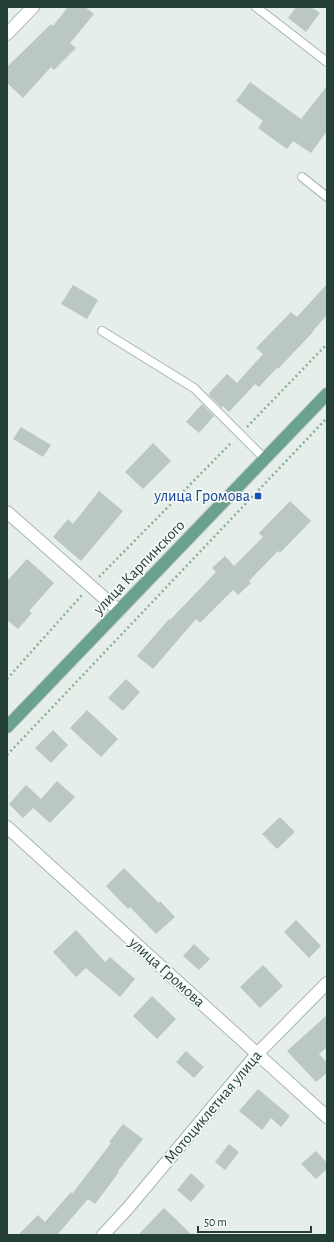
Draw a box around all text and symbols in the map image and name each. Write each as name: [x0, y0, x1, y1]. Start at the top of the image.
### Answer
place label: улица Громова: [153, 488, 250, 505]
marker: улица Громова: [253, 491, 263, 501]
street label: улица Карпинского: [89, 517, 189, 619]
street label: улица Громова: [125, 933, 208, 1011]
street label: Мотоциклетная улица: [161, 1047, 266, 1167]
scale bar: [198, 1208, 311, 1234]
text: 50 m: [204, 1216, 227, 1228]

